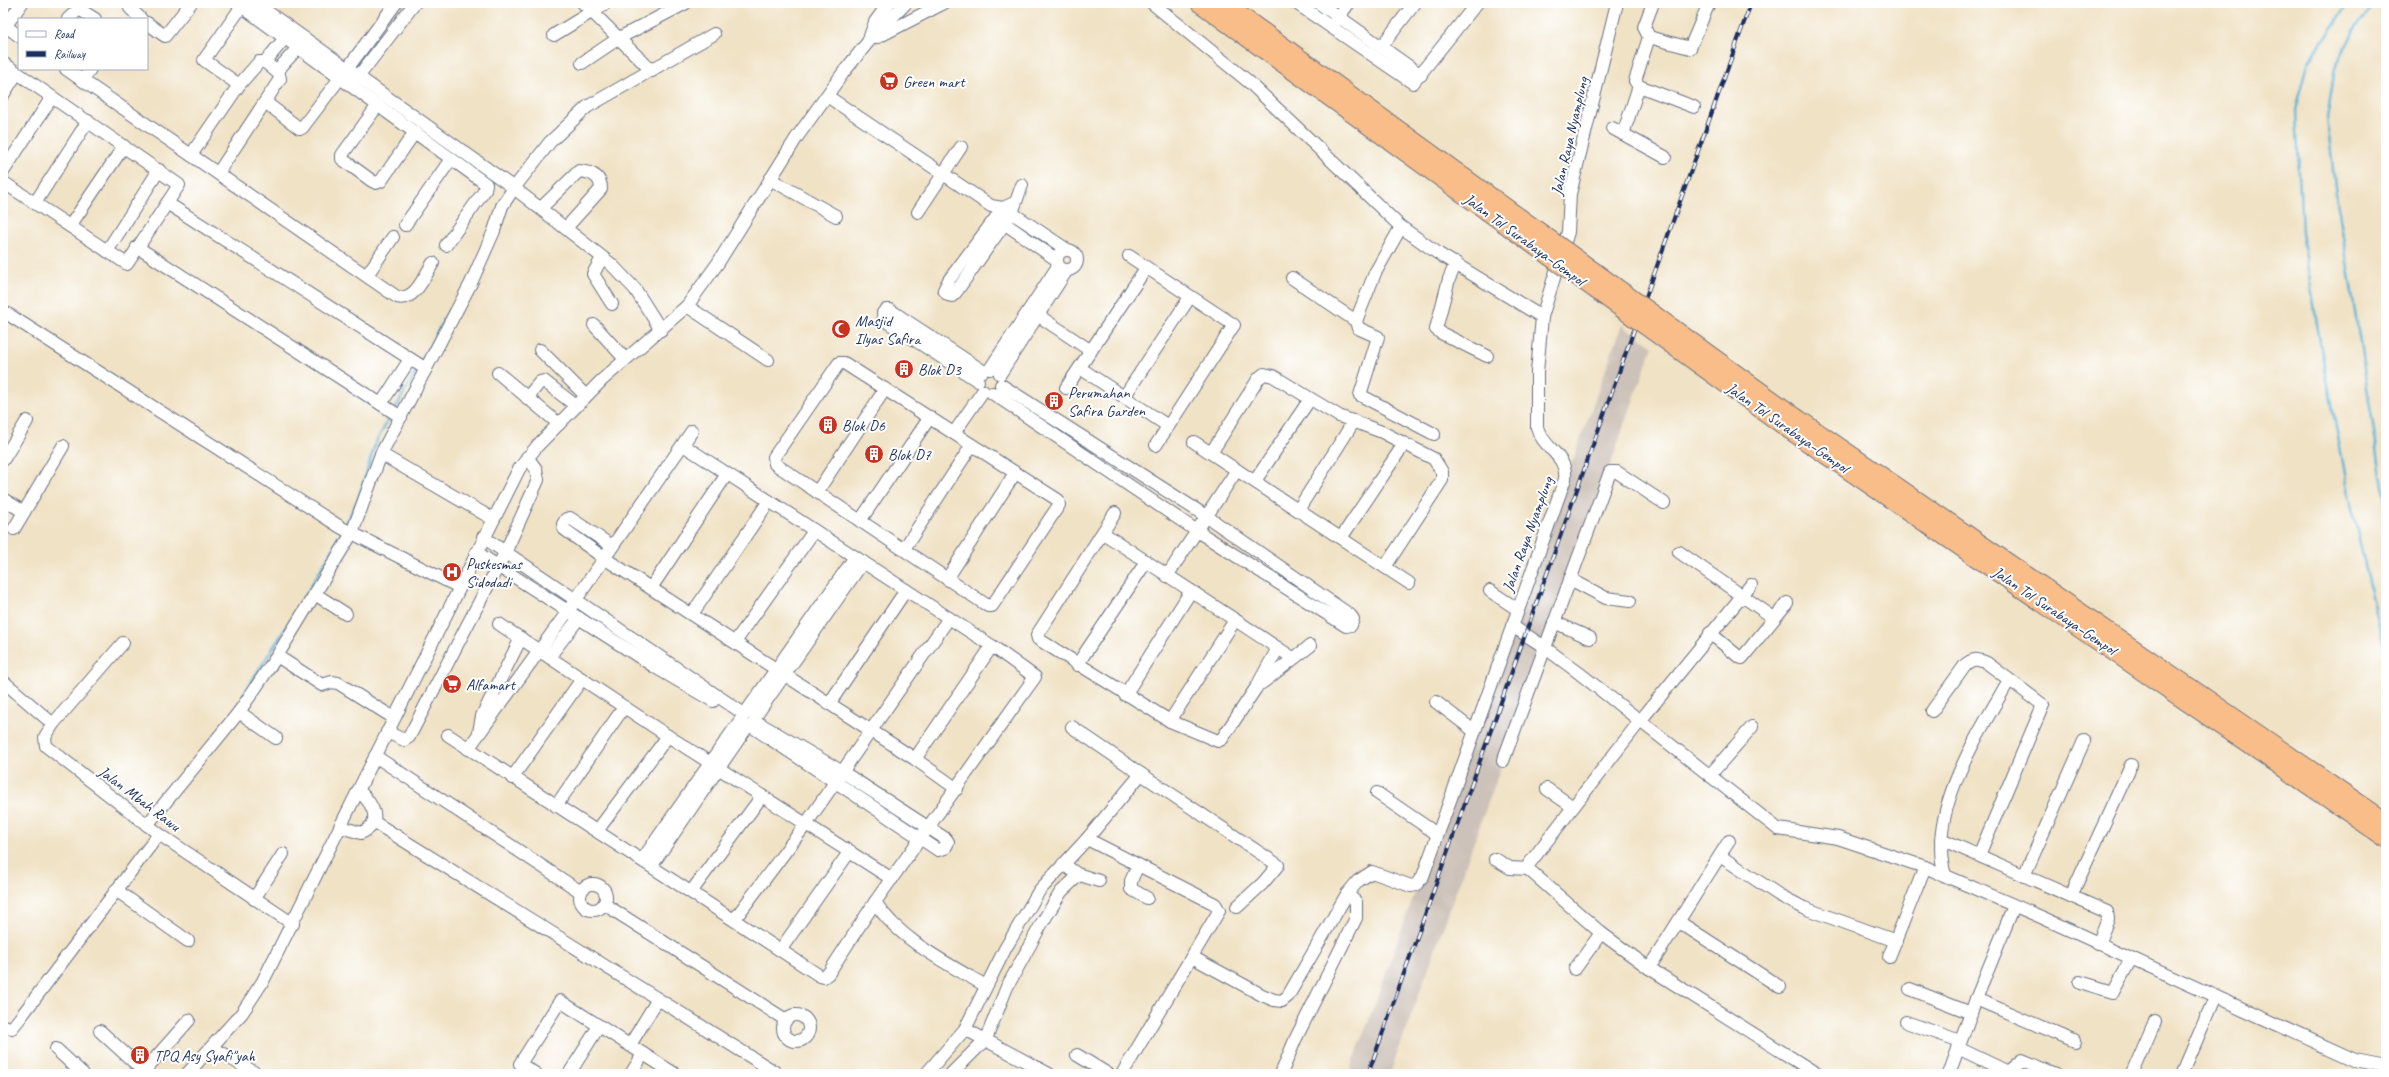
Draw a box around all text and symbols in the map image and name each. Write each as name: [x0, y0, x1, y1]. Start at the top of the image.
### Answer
legend: [18, 18, 148, 70]
text: Road: [54, 26, 76, 42]
text: Railway: [54, 46, 86, 62]
supermarket icon: Green mart: [878, 70, 900, 92]
place label: Green mart: [903, 72, 966, 92]
street label: Jalan Raya Nyamplung: [1546, 74, 1594, 198]
street label: Jalan Tol Surabaya–Gempol: [1459, 189, 1592, 292]
place label: Masjid Ilyas Safira: [855, 311, 921, 349]
mosque icon: Masjid Ilyas Safira: [830, 318, 852, 340]
building icon: Blok D3: [893, 358, 915, 380]
place label: Blok D3: [918, 360, 963, 380]
street label: Jalan Tol Surabaya–Gempol: [1722, 378, 1855, 479]
place label: Perumahan Safira Garden: [1068, 383, 1146, 421]
building icon: Perumahan Safira Garden: [1043, 390, 1065, 412]
building icon: Blok D6: [817, 414, 839, 436]
place label: Blok D6: [842, 416, 886, 436]
building icon: Blok D7: [863, 443, 885, 465]
place label: Blok D7: [888, 445, 932, 465]
street label: Jalan Raya Nyamplung: [1498, 473, 1558, 596]
place label: Puskesmas Sidodadi: [466, 554, 523, 592]
hospital icon: Puskesmas Sidodadi: [441, 561, 463, 583]
street label: Jalan Tol Surabaya–Gempol: [1988, 561, 2123, 661]
supermarket icon: Alfamart: [441, 673, 463, 695]
place label: Alfamart: [466, 675, 517, 695]
street label: Jalan Mbah Rawu: [94, 761, 185, 837]
building icon: TPQ Asy Syafi"yah: [129, 1044, 151, 1066]
place label: TPQ Asy Syafi"yah: [154, 1046, 256, 1066]

